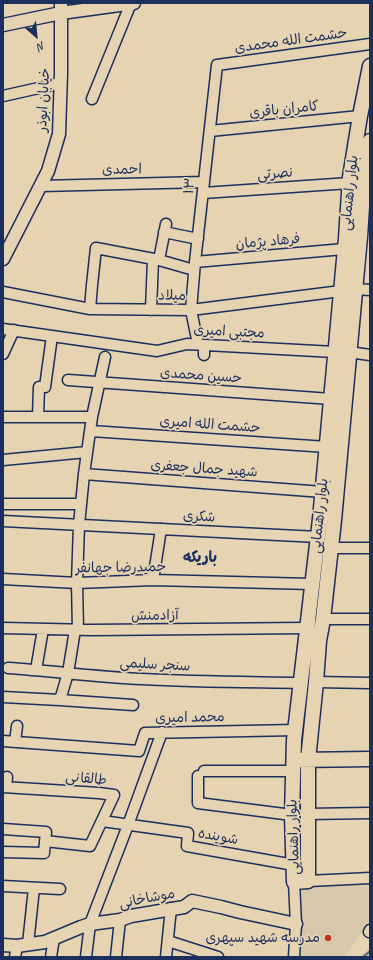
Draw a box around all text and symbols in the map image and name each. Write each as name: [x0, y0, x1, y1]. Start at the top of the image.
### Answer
north arrow: [16, 16, 56, 56]
street label: حشمت الله محمدی: [234, 25, 348, 57]
text: N: [35, 39, 48, 54]
street label: خیابان ابوذر: [34, 68, 54, 132]
street label: کامران باقری: [248, 98, 320, 122]
street label: بلوار راهنمایی: [338, 154, 362, 232]
street label: احمدی: [102, 161, 142, 179]
street label: نصرتی: [257, 164, 293, 184]
street label: ۱۳: [181, 177, 199, 195]
street label: فرهاد پژمان: [235, 231, 301, 253]
street label: میلاد: [158, 287, 186, 305]
street label: مجتبی امیری: [193, 322, 265, 342]
street label: حسین محمدی: [159, 365, 243, 387]
street label: حشمت الله امیری: [159, 413, 261, 437]
street label: شهید جمال جعفری: [150, 457, 258, 481]
street label: بلوار راهنمایی: [308, 477, 332, 555]
street label: شکری: [182, 508, 216, 526]
district label: باریکه: [183, 549, 217, 567]
street label: حمیدرضا جهانفر: [76, 559, 166, 577]
street label: آزادمنش: [131, 607, 179, 625]
street label: سنجر سلیمی: [119, 655, 191, 675]
street label: محمد امیری: [155, 709, 225, 727]
street label: طالقانی: [65, 769, 107, 789]
street label: بلوار راهنمایی: [284, 799, 304, 875]
street label: شوینده: [197, 825, 239, 849]
street label: موشاخانی: [118, 885, 176, 913]
place label: مدرسه شهید سپهری: [205, 930, 320, 946]
marker: مدرسه شهید سپهری: [323, 933, 333, 943]

